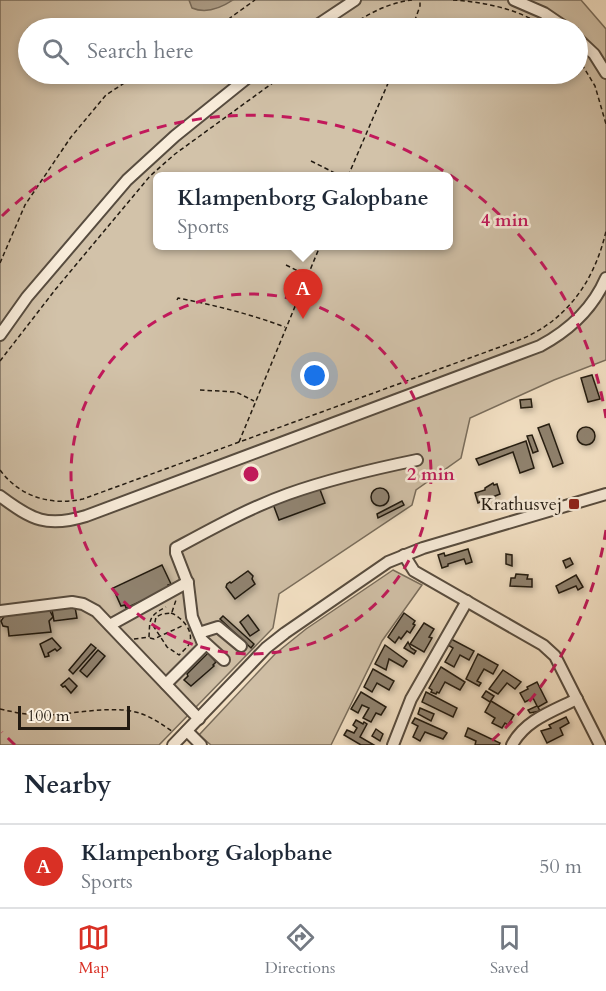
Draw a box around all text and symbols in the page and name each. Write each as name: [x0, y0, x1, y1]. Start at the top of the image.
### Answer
search box: [18, 18, 588, 84]
icon: search: [39, 35, 72, 68]
text: Search here: [87, 36, 194, 66]
popup: [153, 172, 453, 250]
text: Klampenborg Galopbane: [177, 183, 429, 213]
text: 4 min: [481, 208, 529, 233]
text: Sports: [177, 213, 229, 240]
pin: A: [284, 270, 322, 319]
your location: [300, 361, 329, 390]
text: 2 min: [407, 462, 455, 487]
centre of rings: [241, 464, 261, 484]
place label: Krathusvej: [480, 492, 562, 517]
marker: Krathusvej: [567, 497, 581, 511]
scale bar: [18, 703, 130, 730]
text: 100 m: [27, 705, 69, 727]
text: Nearby: [24, 767, 112, 802]
text: Klampenborg Galopbane: [81, 838, 333, 868]
text: A: [36, 853, 51, 880]
text: 50 m: [539, 853, 582, 880]
text: Sports: [81, 868, 133, 895]
tab: Map: [77, 921, 110, 979]
tab: Directions: [265, 921, 335, 979]
tab: Saved: [490, 921, 529, 979]

